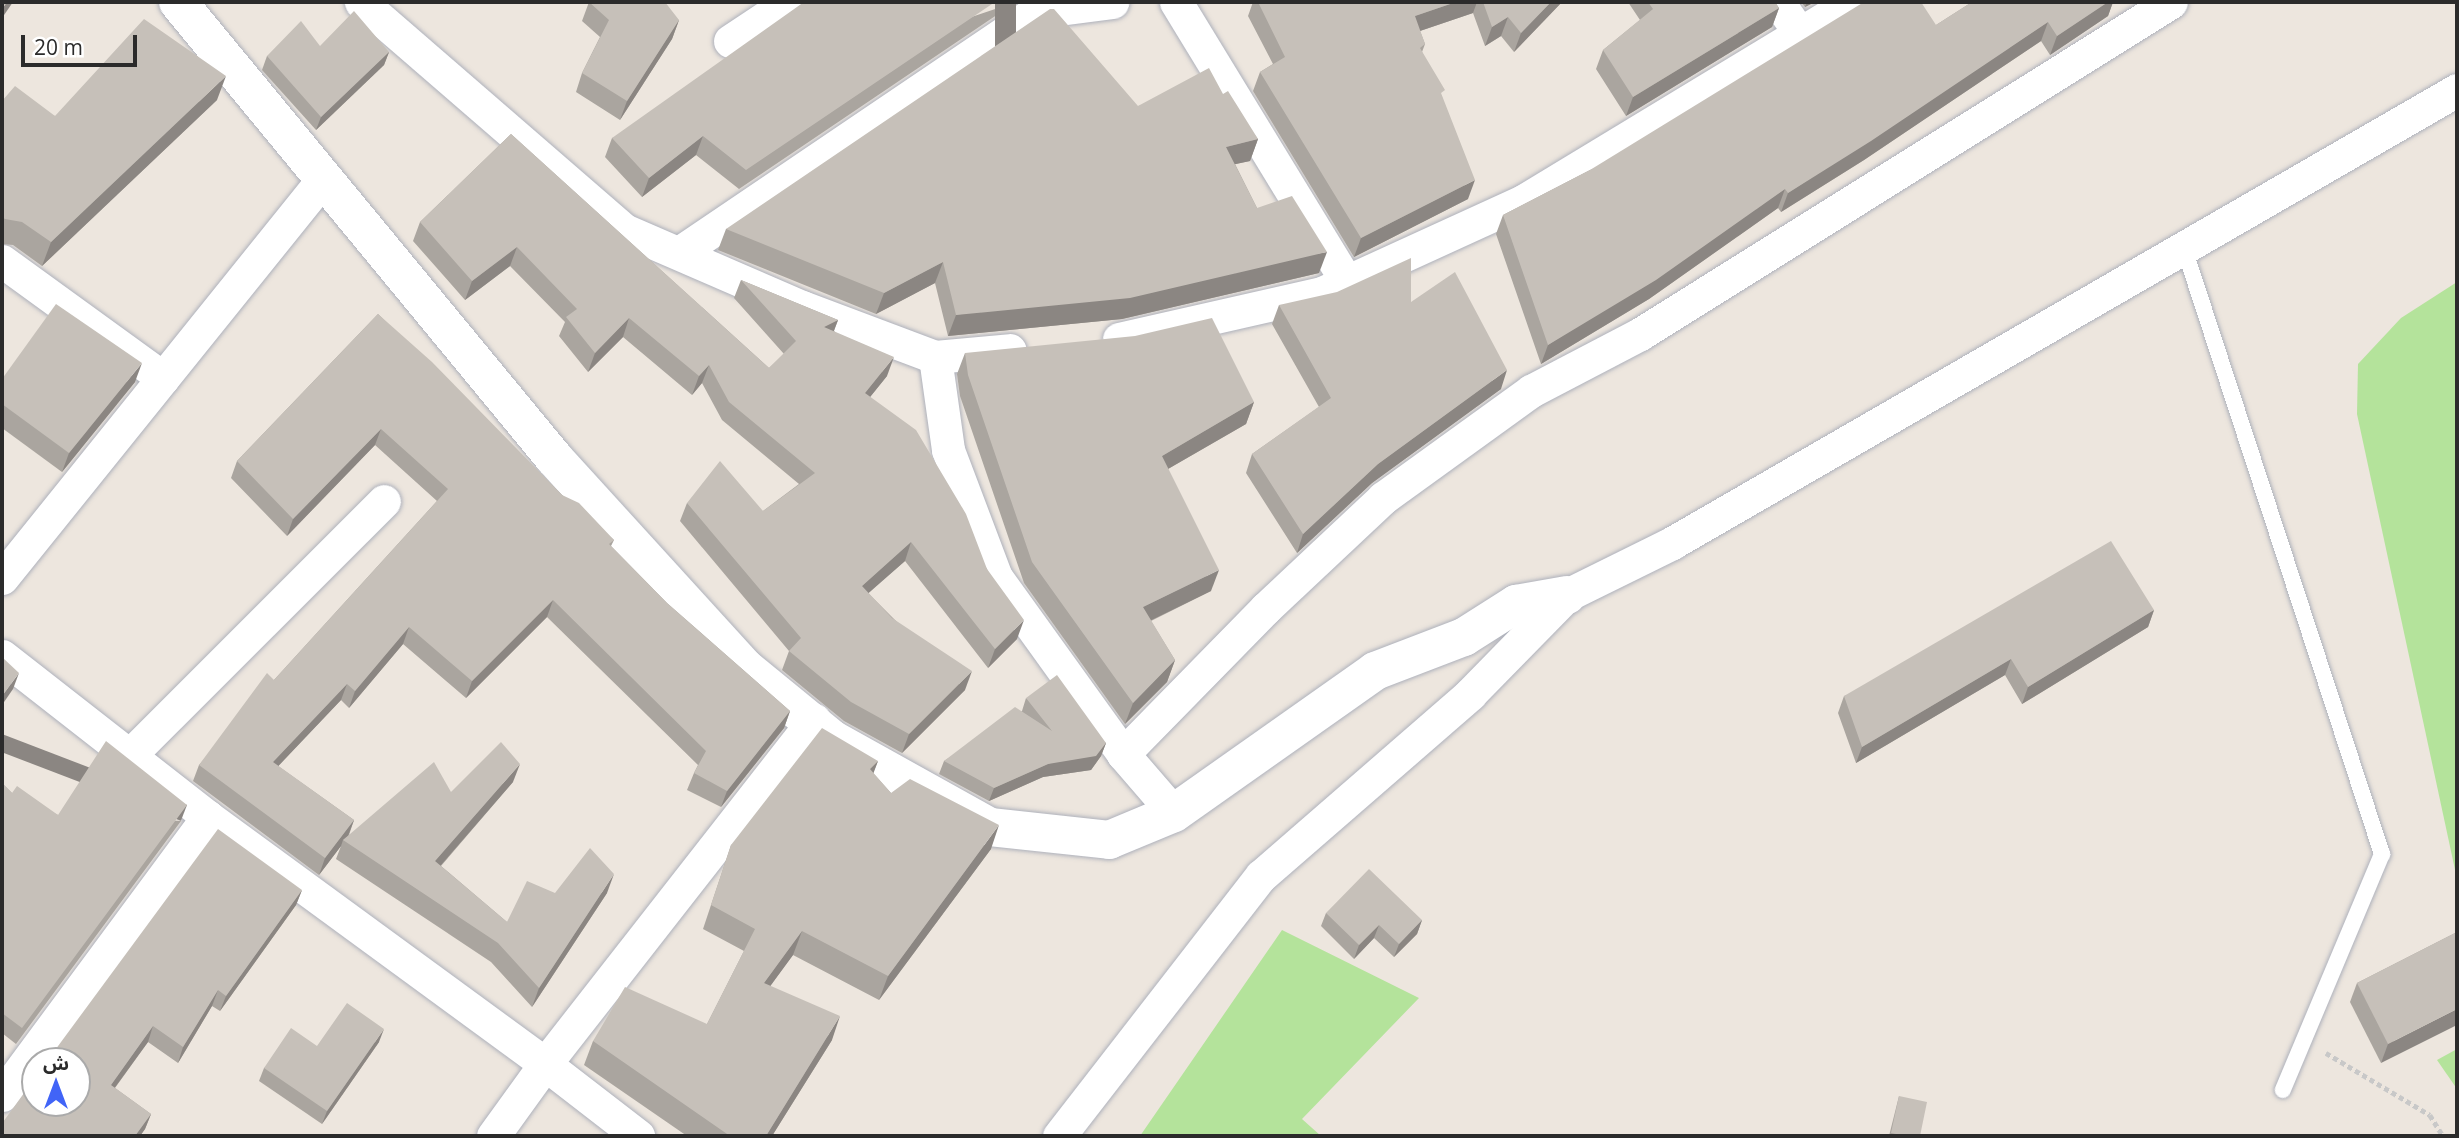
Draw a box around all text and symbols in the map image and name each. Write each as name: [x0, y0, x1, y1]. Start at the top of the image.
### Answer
scale bar: [24, 21, 140, 65]
text: 20 m: [34, 33, 83, 61]
north arrow: [21, 1047, 91, 1117]
text: ش: [43, 1050, 69, 1076]

